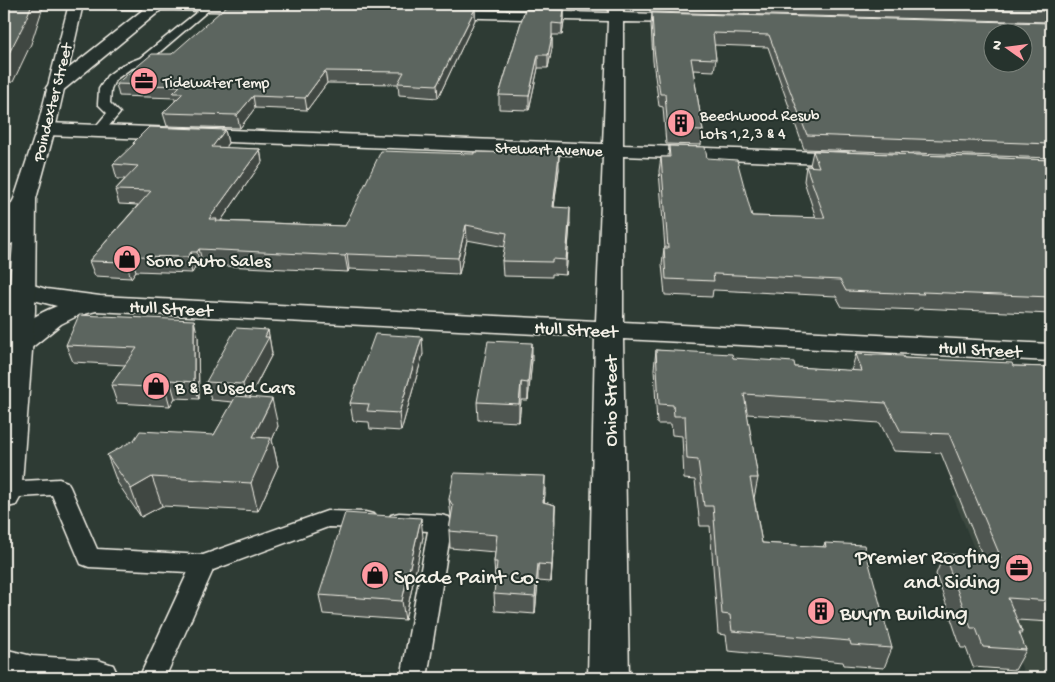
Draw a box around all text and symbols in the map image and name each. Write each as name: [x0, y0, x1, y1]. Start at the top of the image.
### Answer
north arrow: [982, 22, 1032, 72]
text: N: [988, 39, 1007, 52]
street label: Poindexter Street: [30, 40, 79, 165]
office icon: Tidewater Temp: [129, 66, 159, 96]
place label: Tidewater Temp: [162, 75, 270, 94]
building icon: Beechwood Resub Lots 1,2,3 & 4: [666, 108, 696, 138]
place label: Beechwood Resub Lots 1,2,3 & 4: [699, 108, 820, 145]
street label: Stewart Avenue: [495, 140, 604, 163]
shop icon: Sono Auto Sales: [112, 244, 142, 274]
place label: Sono Auto Sales: [146, 251, 272, 274]
street label: Hull Street: [129, 297, 215, 324]
street label: Hull Street: [534, 318, 620, 345]
street label: Hull Street: [938, 338, 1024, 365]
street label: Ohio Street: [601, 353, 624, 446]
shop icon: B & B Used Cars: [141, 371, 171, 401]
place label: B & B Used Cars: [174, 378, 296, 401]
place label: Premier Roofing and Siding: [854, 546, 1000, 597]
office icon: Premier Roofing and Siding: [1004, 553, 1034, 583]
shop icon: Spade Paint Co.: [360, 560, 390, 590]
place label: Spade Paint Co.: [394, 566, 541, 592]
building icon: Buyrn Building: [806, 596, 836, 626]
place label: Buyrn Building: [839, 602, 968, 628]

